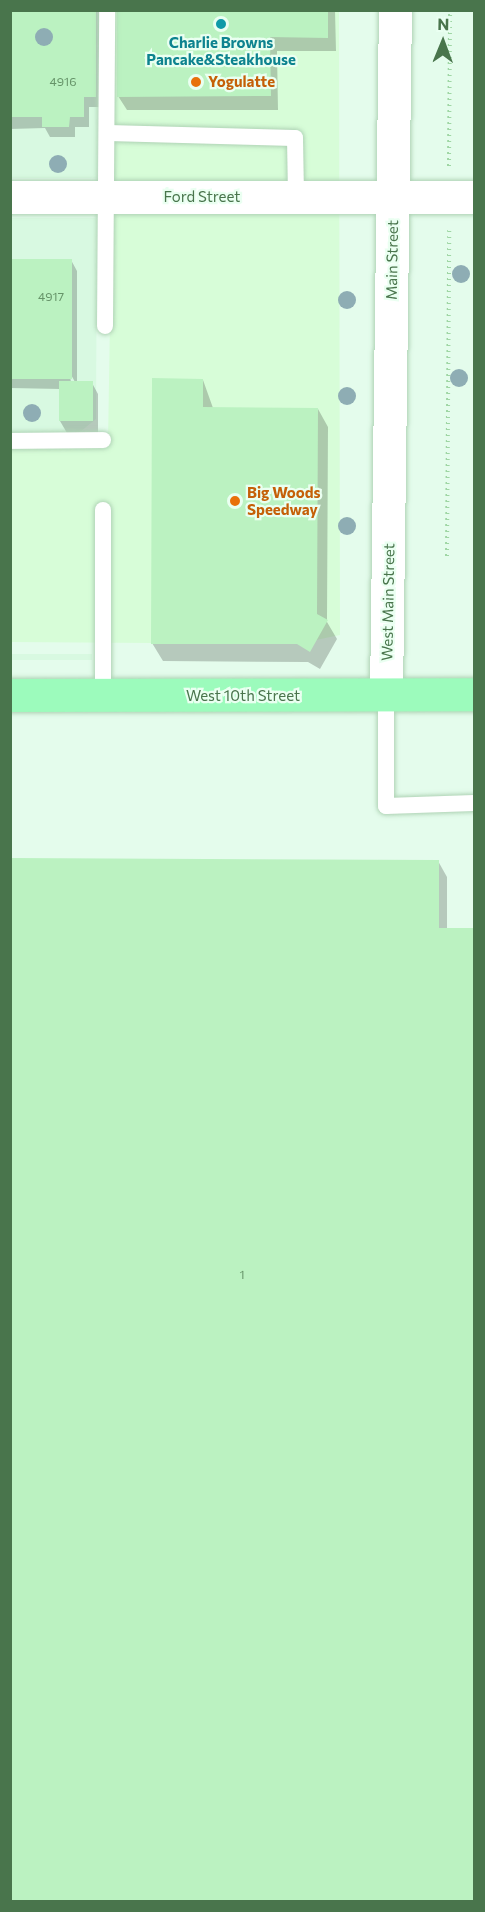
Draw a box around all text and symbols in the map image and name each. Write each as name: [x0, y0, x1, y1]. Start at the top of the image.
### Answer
north arrow: [413, 12, 473, 72]
text: N: [437, 14, 449, 33]
marker: Charlie Browns Pancake&Steakhouse: [214, 17, 228, 31]
place label: Charlie Browns Pancake&Steakhouse: [146, 33, 296, 68]
place label: Yogulatte: [208, 73, 275, 91]
house number: 4916: [50, 75, 76, 89]
marker: Yogulatte: [189, 75, 203, 89]
street label: Ford Street: [164, 188, 240, 206]
street label: Main Street: [382, 220, 402, 300]
house number: 4917: [38, 290, 64, 304]
place label: Big Woods Speedway: [247, 483, 321, 518]
marker: Big Woods Speedway: [228, 494, 242, 508]
street label: West Main Street: [378, 543, 398, 661]
street label: West 10th Street: [186, 687, 300, 705]
house number: 1: [239, 1268, 245, 1282]

